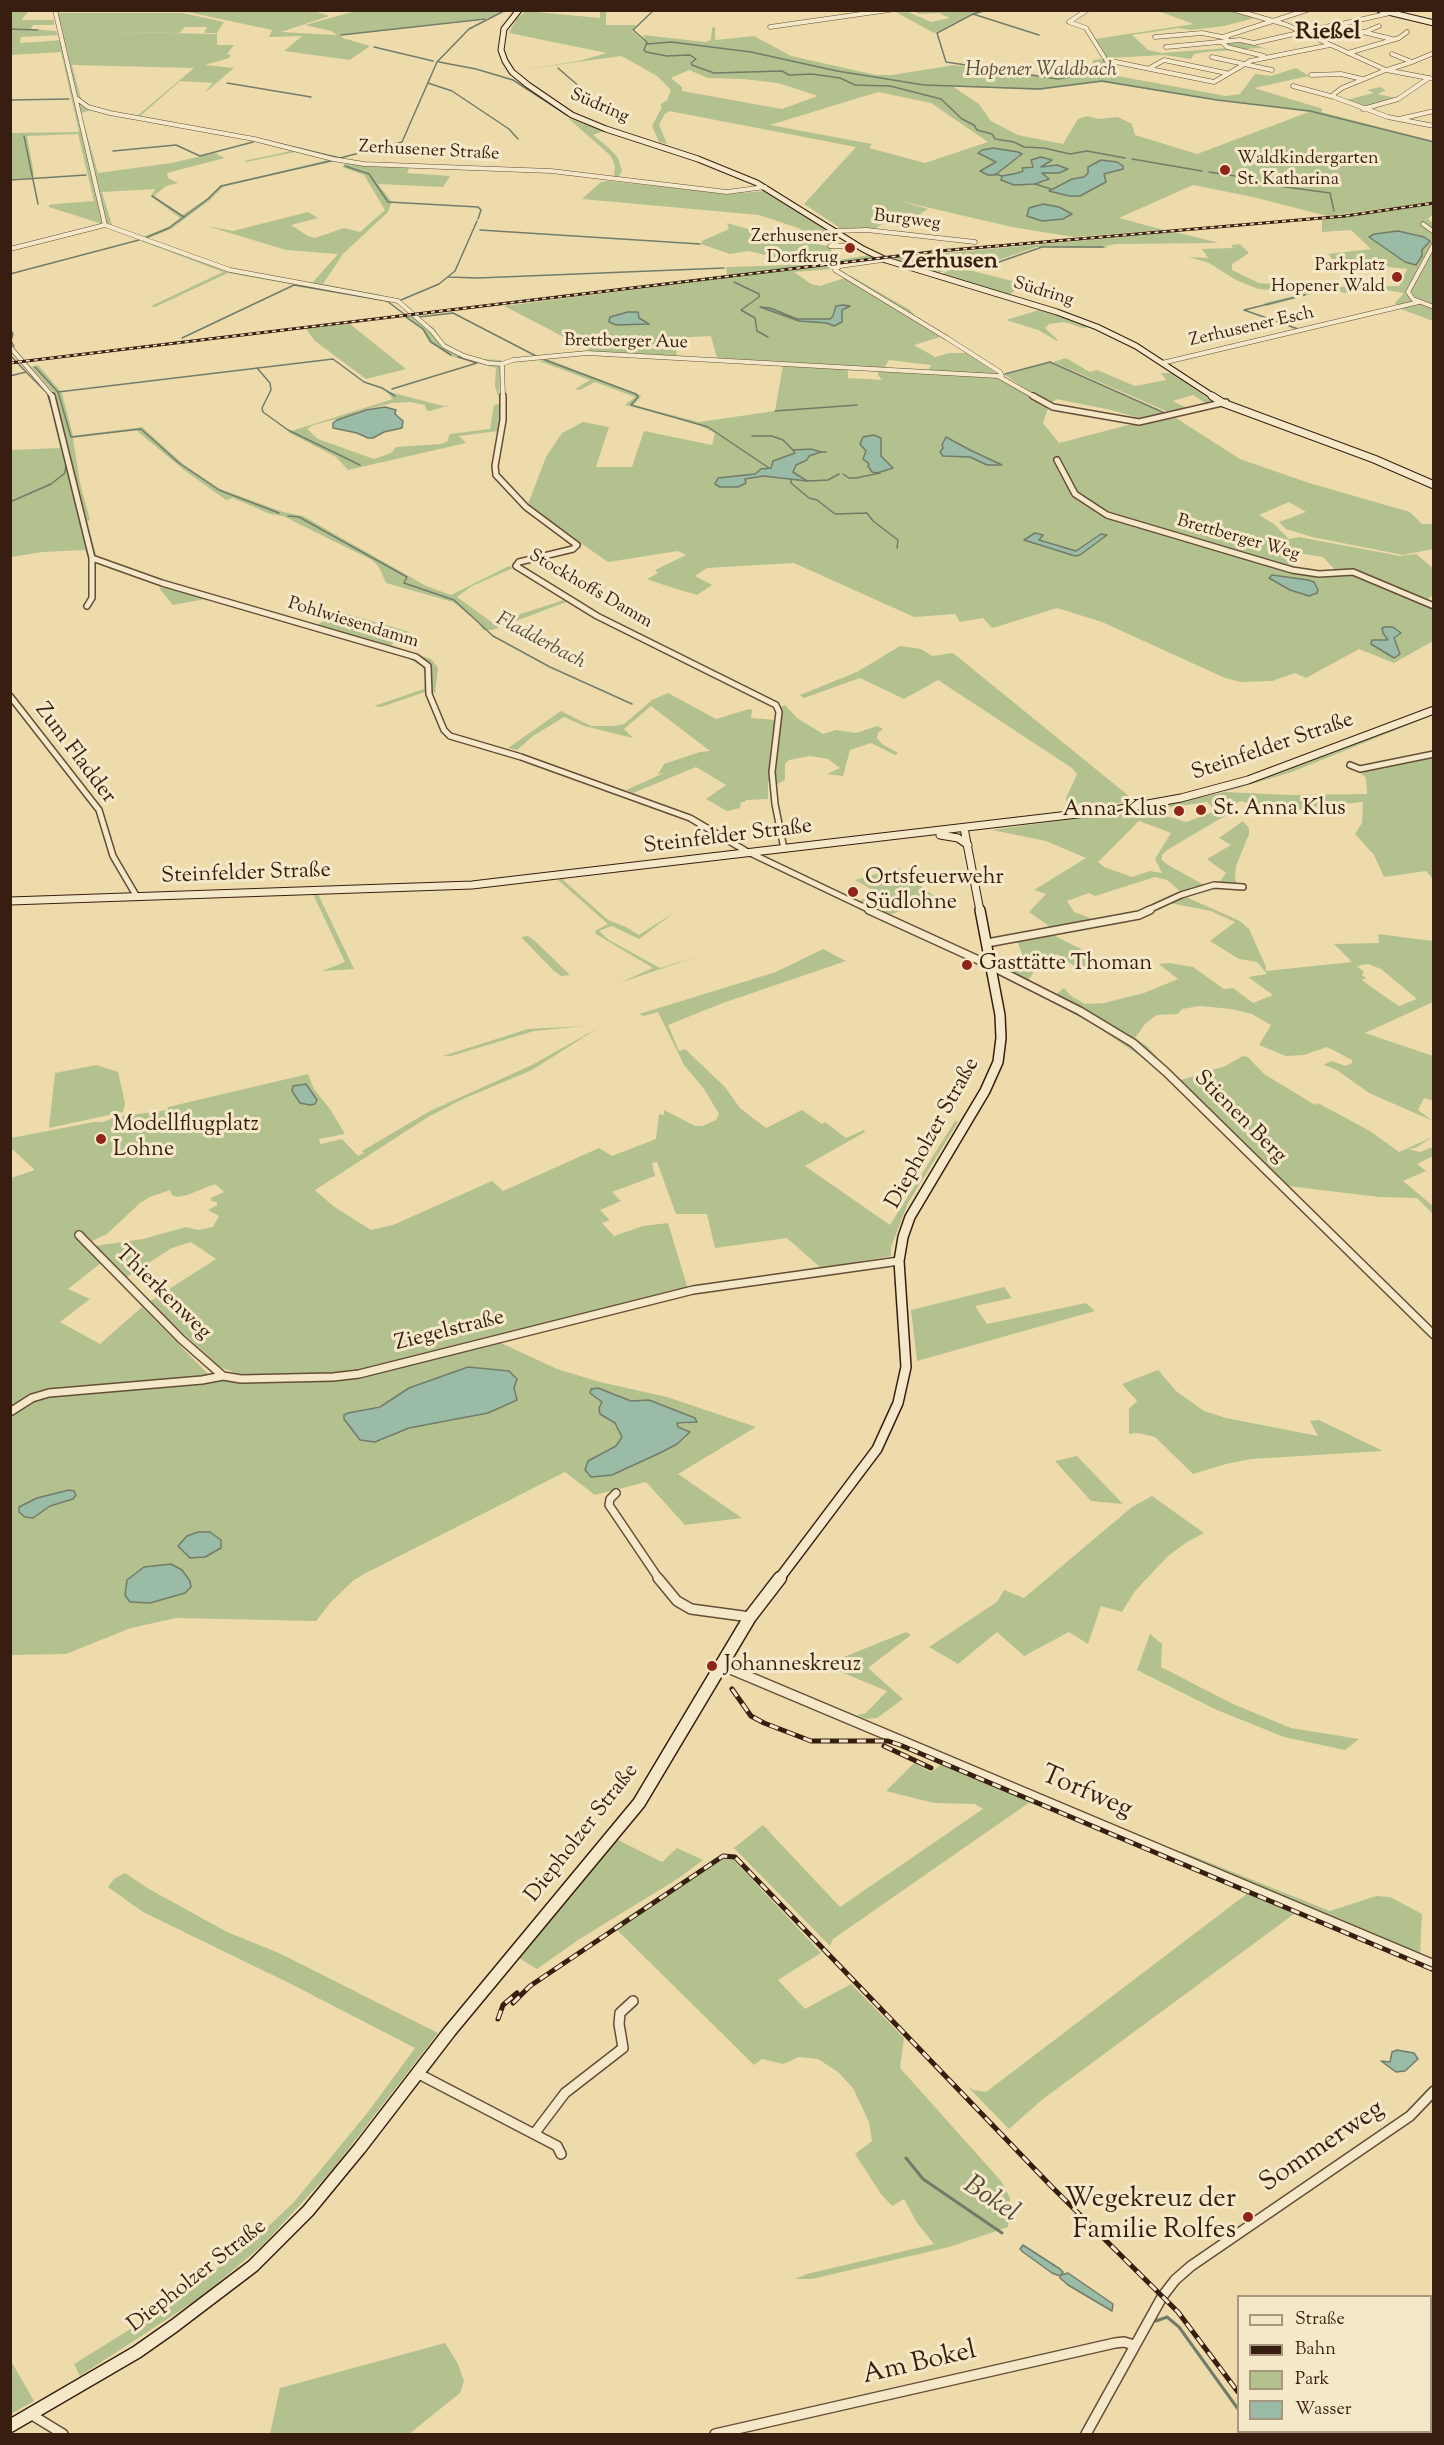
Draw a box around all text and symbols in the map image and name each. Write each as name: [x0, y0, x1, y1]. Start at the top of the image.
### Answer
district label: Rießel: [1295, 20, 1361, 48]
water label: Hopener Waldbach: [965, 60, 1117, 84]
street label: Südring: [566, 85, 632, 129]
street label: Zerhusener Straße: [358, 138, 500, 166]
place label: Waldkindergarten St. Katharina: [1237, 149, 1379, 192]
marker: Waldkindergarten St. Katharina: [1218, 163, 1232, 177]
street label: Burgweg: [872, 206, 942, 236]
place label: Zerhusener Dorfkrug: [751, 227, 838, 270]
marker: Zerhusener Dorfkrug: [843, 241, 857, 255]
district label: Zerhusen: [902, 249, 998, 277]
place label: Parkplatz Hopener Wald: [1271, 256, 1385, 298]
marker: Parkplatz Hopener Wald: [1390, 270, 1404, 284]
street label: Südring: [1010, 274, 1076, 312]
street label: Zerhusener Esch: [1188, 303, 1316, 353]
street label: Brettberger Aue: [564, 331, 688, 355]
street label: Brettberger Weg: [1174, 511, 1302, 567]
street label: Stockhoffs Damm: [524, 546, 656, 634]
street label: Pohlwiesendamm: [285, 594, 421, 654]
water label: Fladderbach: [491, 608, 589, 676]
street label: Zum Fladder: [28, 699, 120, 809]
street label: Steinfelder Straße: [1189, 708, 1357, 788]
place label: St. Anna Klus: [1213, 797, 1346, 823]
place label: Anna-Klus: [1063, 798, 1167, 824]
marker: St. Anna Klus: [1194, 803, 1208, 817]
marker: Anna-Klus: [1172, 804, 1186, 818]
street label: Steinfelder Straße: [642, 815, 814, 861]
street label: Steinfelder Straße: [161, 859, 331, 891]
place label: Ortsfeuerwehr Südlohne: [865, 866, 1004, 918]
marker: Ortsfeuerwehr Südlohne: [846, 885, 860, 899]
place label: Gasttätte Thoman: [979, 952, 1152, 978]
marker: Gasttätte Thoman: [960, 958, 974, 972]
street label: Diepholzer Straße: [882, 1054, 986, 1214]
street label: Stienen Berg: [1187, 1066, 1291, 1170]
place label: Modellflugplatz Lohne: [113, 1113, 259, 1164]
marker: Modellflugplatz Lohne: [94, 1132, 108, 1146]
street label: Thierkenweg: [108, 1241, 216, 1347]
street label: Ziegelstraße: [392, 1306, 508, 1358]
place label: Johanneskreuz: [724, 1653, 861, 1679]
marker: Johanneskreuz: [705, 1659, 719, 1673]
street label: Diepholzer Straße: [521, 1759, 645, 1909]
street label: Torfweg: [1035, 1760, 1137, 1828]
street label: Sommerweg: [1255, 2095, 1391, 2201]
water label: Bokel: [956, 2170, 1024, 2232]
place label: Wegekreuz der Familie Rolfes: [1064, 2185, 1236, 2248]
marker: Wegekreuz der Familie Rolfes: [1241, 2210, 1255, 2224]
street label: Diepholzer Straße: [123, 2215, 273, 2339]
legend: [1237, 2295, 1432, 2433]
text: Straße: [1295, 2307, 1345, 2333]
street label: Am Bokel: [860, 2336, 980, 2394]
text: Bahn: [1295, 2337, 1336, 2363]
text: Park: [1295, 2367, 1329, 2393]
text: Wasser: [1295, 2397, 1352, 2423]

